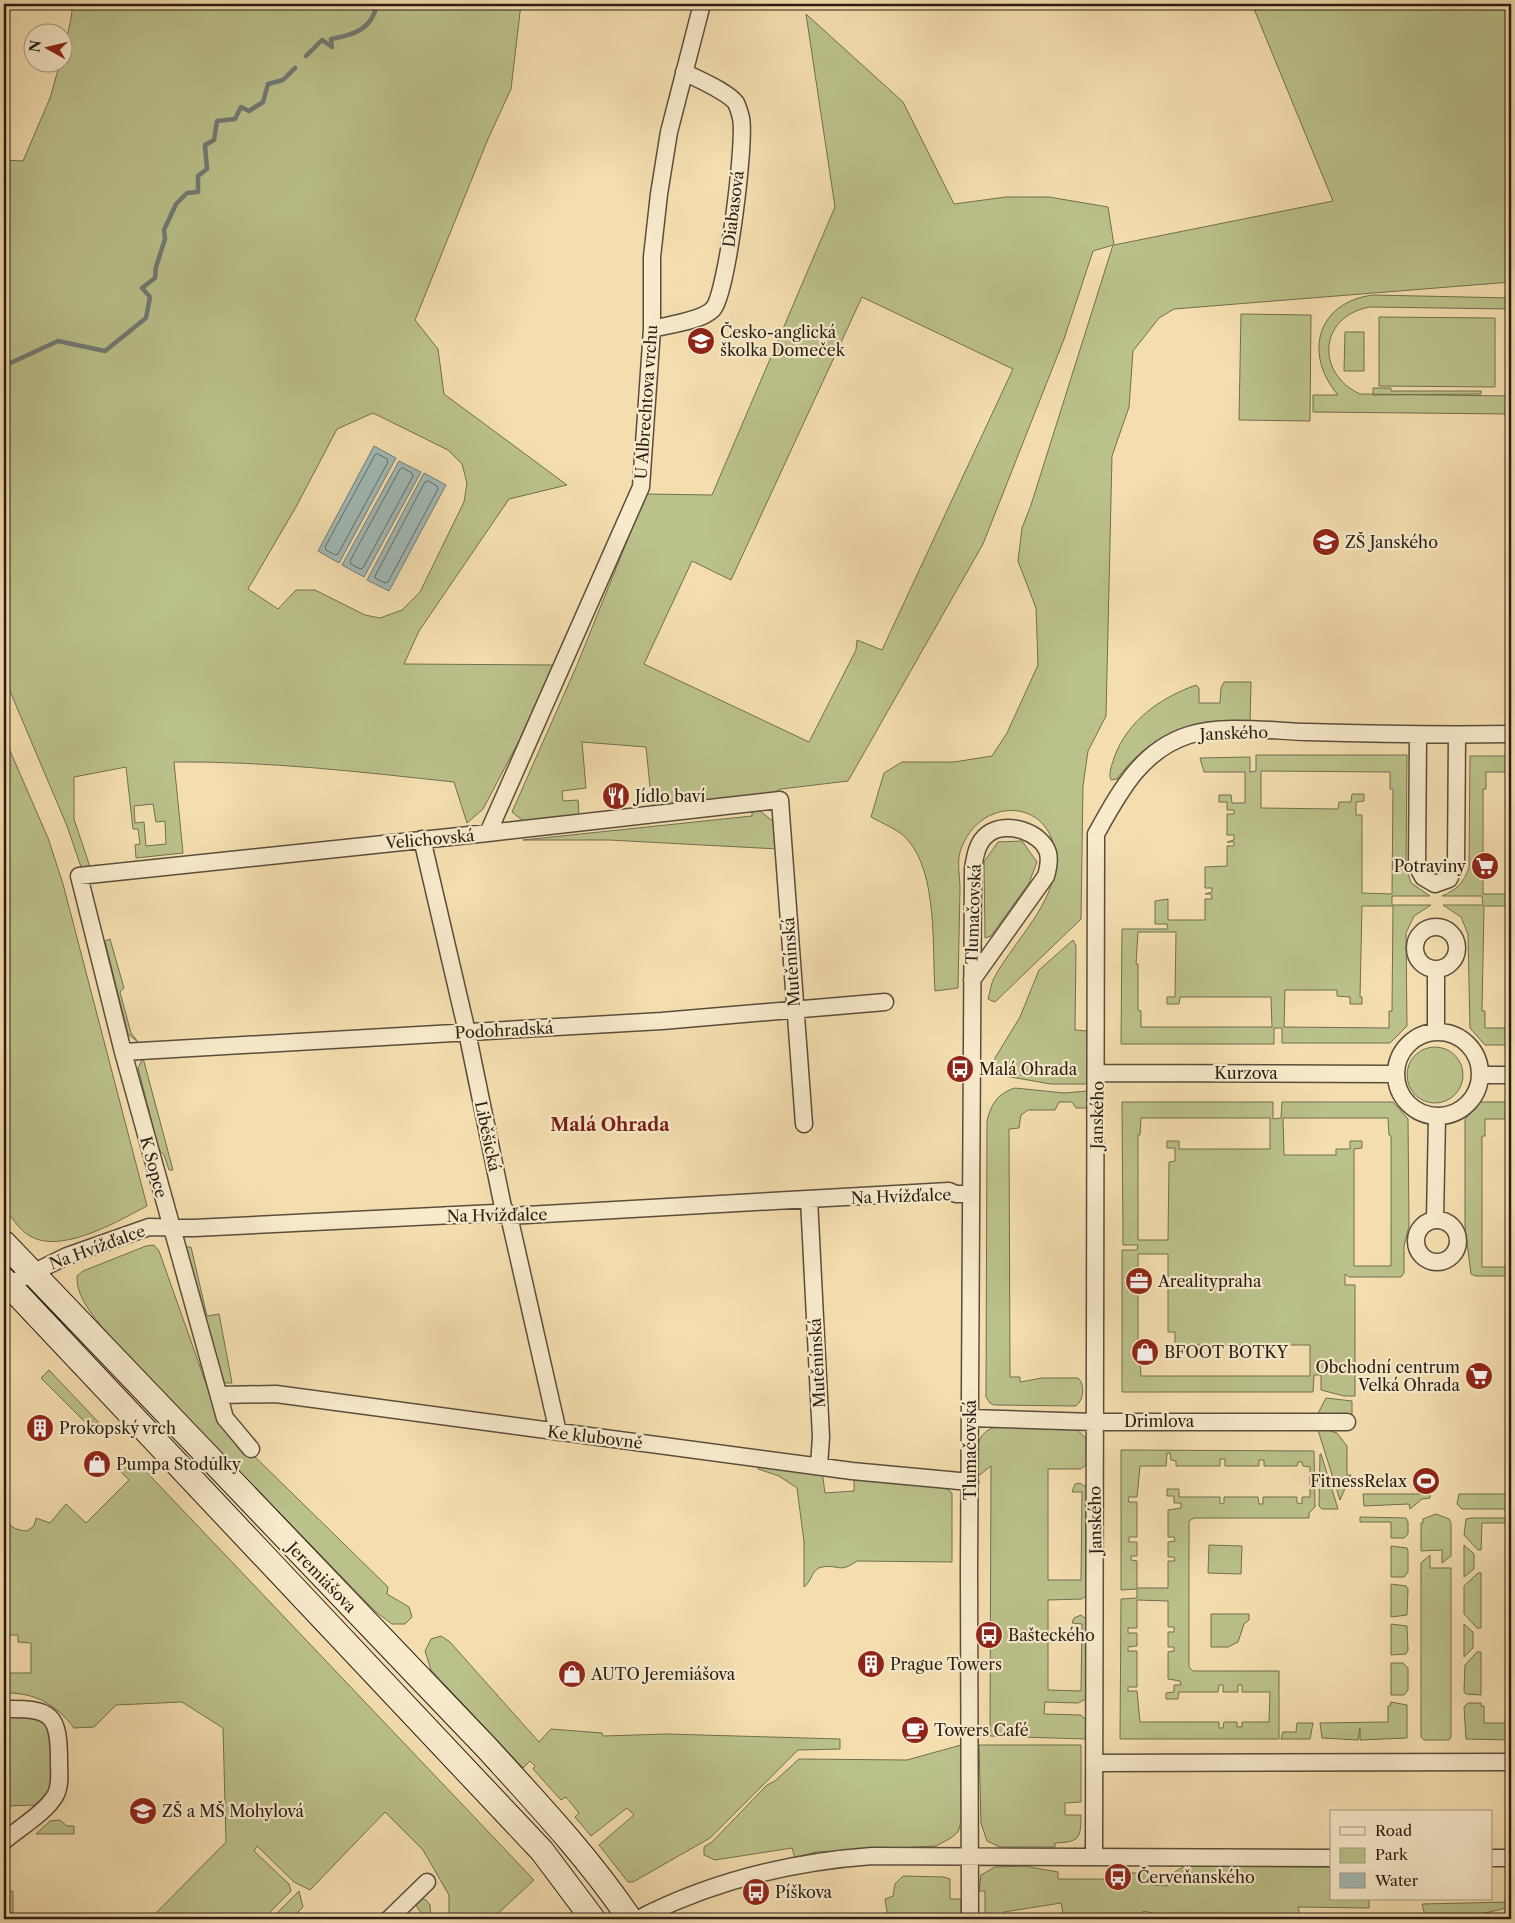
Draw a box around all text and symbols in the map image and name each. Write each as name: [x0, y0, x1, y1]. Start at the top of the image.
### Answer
north arrow: [22, 22, 72, 72]
text: N: [25, 39, 45, 53]
street label: Diabasová: [718, 169, 748, 249]
place label: Česko-anglická školka Domeček: [720, 321, 846, 360]
street label: U Albrechtova vrchu: [631, 324, 661, 480]
school or university icon: Česko-anglická školka Domeček: [686, 326, 716, 356]
school or university icon: ZŠ Janského: [1311, 527, 1341, 557]
place label: ZŠ Janského: [1345, 531, 1438, 552]
street label: Janského: [1197, 722, 1269, 744]
restaurant icon: Jídlo baví: [601, 781, 631, 811]
place label: Jídlo baví: [632, 786, 705, 806]
street label: Velichovská: [384, 825, 476, 853]
supermarket icon: Potraviny: [1470, 851, 1500, 881]
place label: Potraviny: [1394, 856, 1467, 876]
street label: Tlumačovská: [961, 863, 985, 965]
street label: Mutěnínská: [778, 916, 804, 1007]
street label: Podohradská: [454, 1017, 554, 1043]
bus stop icon: Malá Ohrada: [945, 1054, 975, 1084]
place label: Malá Ohrada: [979, 1059, 1078, 1079]
street label: Kurzova: [1214, 1063, 1278, 1083]
street label: Janského: [1086, 1081, 1108, 1152]
street label: Liběšická: [471, 1099, 505, 1174]
district label: Malá Ohrada: [550, 1114, 670, 1136]
street label: K Sopce: [136, 1134, 172, 1200]
street label: Na Hvížďalce: [850, 1184, 952, 1208]
street label: Na Hvížďalce: [446, 1204, 548, 1226]
street label: Na Hvížďalce: [46, 1220, 148, 1274]
office icon: Arealitypraha: [1124, 1266, 1154, 1296]
place label: Arealitypraha: [1157, 1271, 1262, 1291]
street label: Mutěnínská: [805, 1317, 829, 1408]
shop icon: BFOOT BOTKY: [1130, 1337, 1160, 1367]
place label: BFOOT BOTKY: [1164, 1342, 1289, 1362]
place label: Obchodní centrum Velká Ohrada: [1315, 1357, 1461, 1395]
supermarket icon: Obchodní centrum Velká Ohrada: [1464, 1361, 1494, 1391]
street label: Tlumačovská: [960, 1399, 980, 1500]
street label: Drimlova: [1124, 1411, 1195, 1431]
building icon: Prokopský vrch: [25, 1413, 55, 1443]
place label: Prokopský vrch: [59, 1418, 176, 1438]
street label: Ke klubovně: [546, 1421, 644, 1453]
shop icon: Pumpa Stodůlky: [82, 1449, 112, 1479]
place label: Pumpa Stodůlky: [116, 1454, 242, 1474]
sports icon: FitnessRelax: [1411, 1466, 1441, 1496]
place label: FitnessRelax: [1310, 1471, 1408, 1491]
street label: Janského: [1084, 1486, 1106, 1557]
street label: Jeremiášova: [281, 1535, 361, 1617]
bus stop icon: Bašteckého: [974, 1620, 1004, 1650]
place label: Bašteckého: [1008, 1625, 1095, 1645]
building icon: Prague Towers: [856, 1649, 886, 1679]
place label: Prague Towers: [890, 1654, 1002, 1674]
shop icon: AUTO Jeremiášova: [557, 1659, 587, 1689]
place label: AUTO Jeremiášova: [590, 1664, 736, 1684]
cafe icon: Towers Café: [900, 1715, 930, 1745]
place label: Towers Café: [934, 1720, 1029, 1740]
school or university icon: ZŠ a MŠ Mohylová: [128, 1796, 158, 1826]
place label: ZŠ a MŠ Mohylová: [162, 1800, 305, 1821]
legend: [1330, 1810, 1492, 1900]
text: Road: [1375, 1821, 1412, 1840]
text: Park: [1375, 1845, 1409, 1864]
bus stop icon: Červeňanského: [1103, 1862, 1133, 1892]
place label: Červeňanského: [1137, 1866, 1255, 1887]
text: Water: [1374, 1871, 1419, 1890]
bus stop icon: Píškova: [741, 1877, 771, 1907]
place label: Píškova: [775, 1882, 833, 1902]

